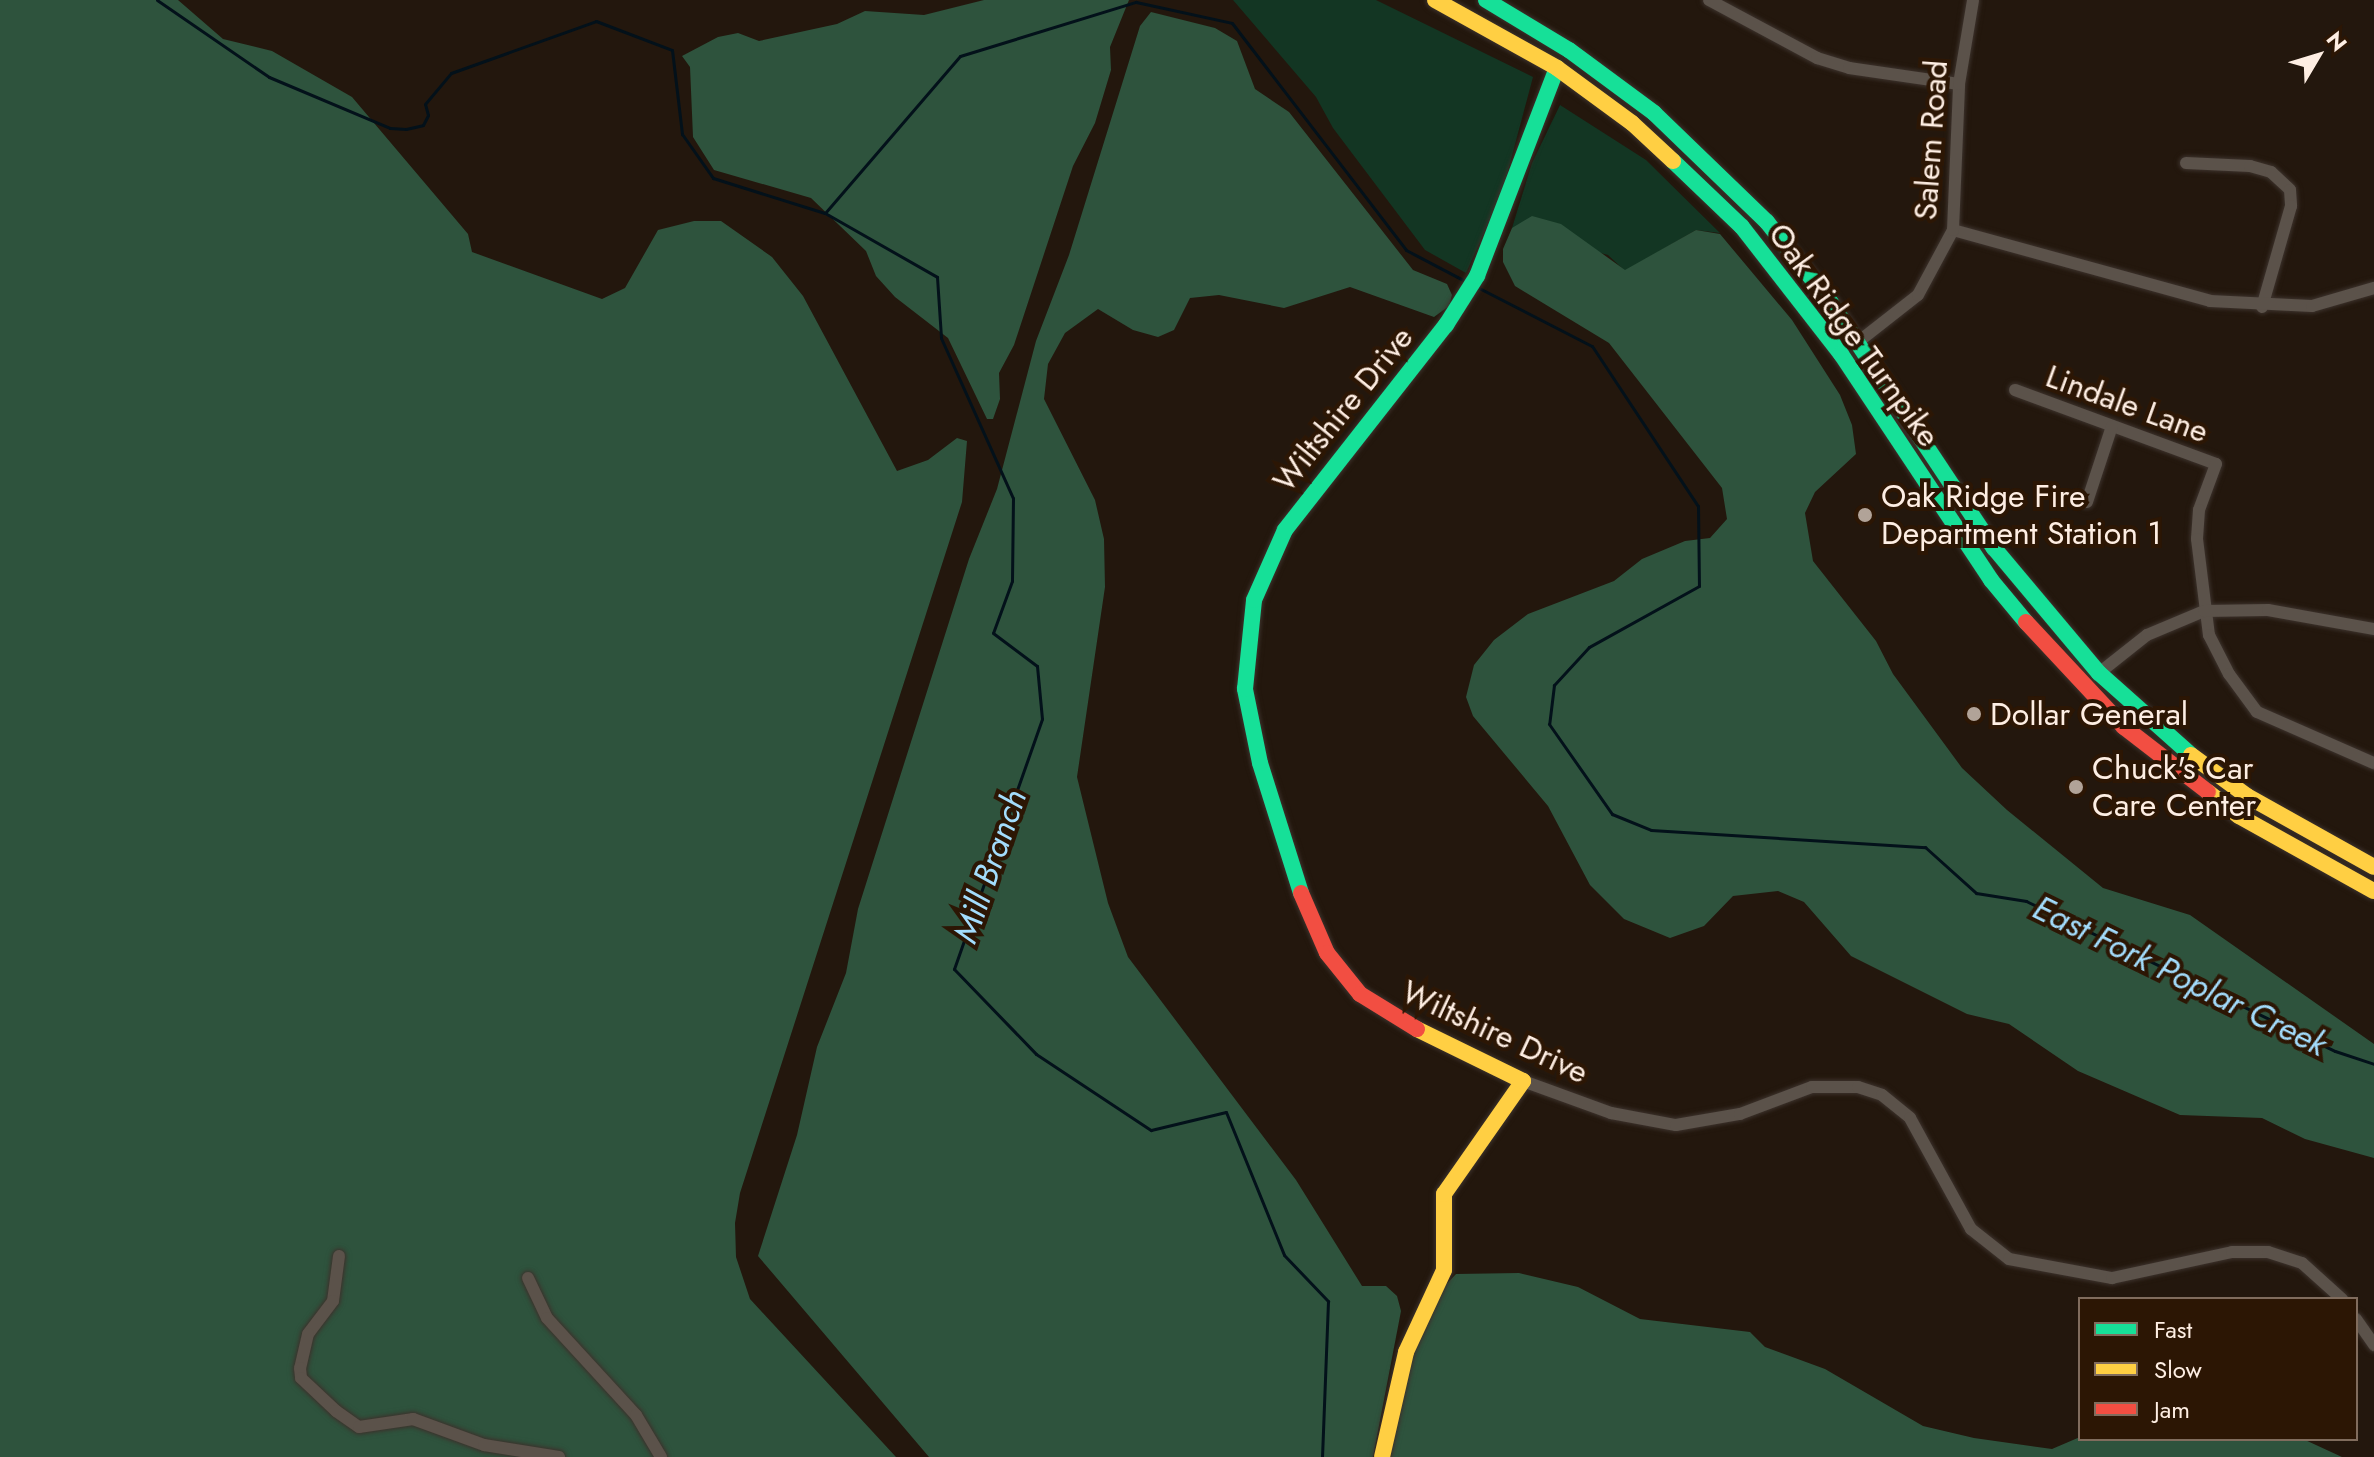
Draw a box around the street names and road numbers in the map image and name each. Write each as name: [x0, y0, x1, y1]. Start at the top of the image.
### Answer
street label: Salem Road: [1906, 59, 1956, 221]
street label: Oak Ridge Turnpike: [1760, 216, 1948, 454]
street label: Wiltshire Drive: [1265, 319, 1421, 499]
street label: Lindale Lane: [2041, 357, 2213, 451]
street label: Wiltshire Drive: [1396, 972, 1594, 1092]

